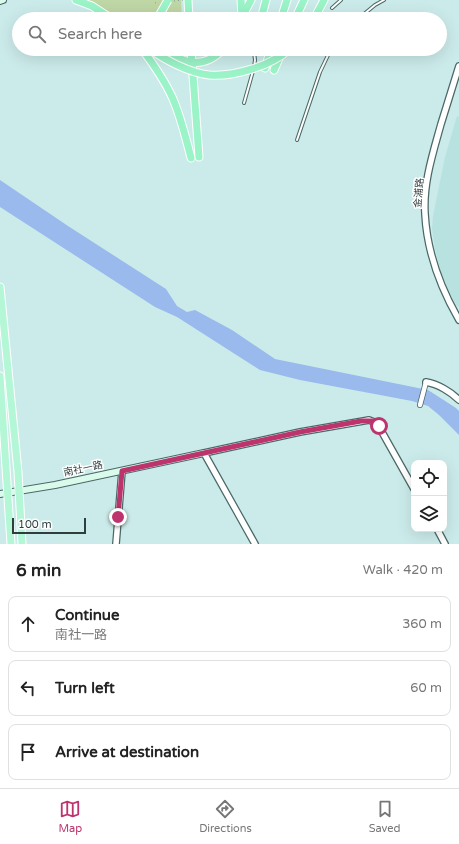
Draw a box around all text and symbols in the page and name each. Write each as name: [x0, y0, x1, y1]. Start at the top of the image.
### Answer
search box: [12, 12, 447, 56]
icon: search: [26, 23, 48, 45]
text: Search here: [58, 25, 142, 43]
street label: 金浦路: [412, 178, 426, 209]
route start: [370, 417, 388, 435]
street label: 南社一路: [62, 459, 104, 479]
map controls: [411, 460, 447, 532]
button: locate: [411, 460, 447, 496]
button: layers: [411, 496, 447, 532]
route end: [109, 508, 127, 526]
scale bar: [12, 516, 86, 535]
text: 100 m: [18, 518, 52, 531]
text: 6 min: [16, 560, 61, 581]
text: Walk · 420 m: [363, 562, 443, 578]
text: Continue: [55, 606, 119, 624]
icon: ahead: [17, 613, 39, 635]
text: 360 m: [402, 616, 442, 632]
text: 南社一路: [55, 627, 107, 643]
icon: left: [17, 677, 39, 699]
text: Turn left: [55, 679, 115, 697]
text: 60 m: [410, 680, 442, 696]
icon: arrive: [17, 741, 39, 763]
text: Arrive at destination: [55, 743, 199, 761]
tab: Map: [58, 798, 82, 835]
tab: Directions: [199, 798, 252, 835]
tab: Saved: [369, 798, 401, 835]

